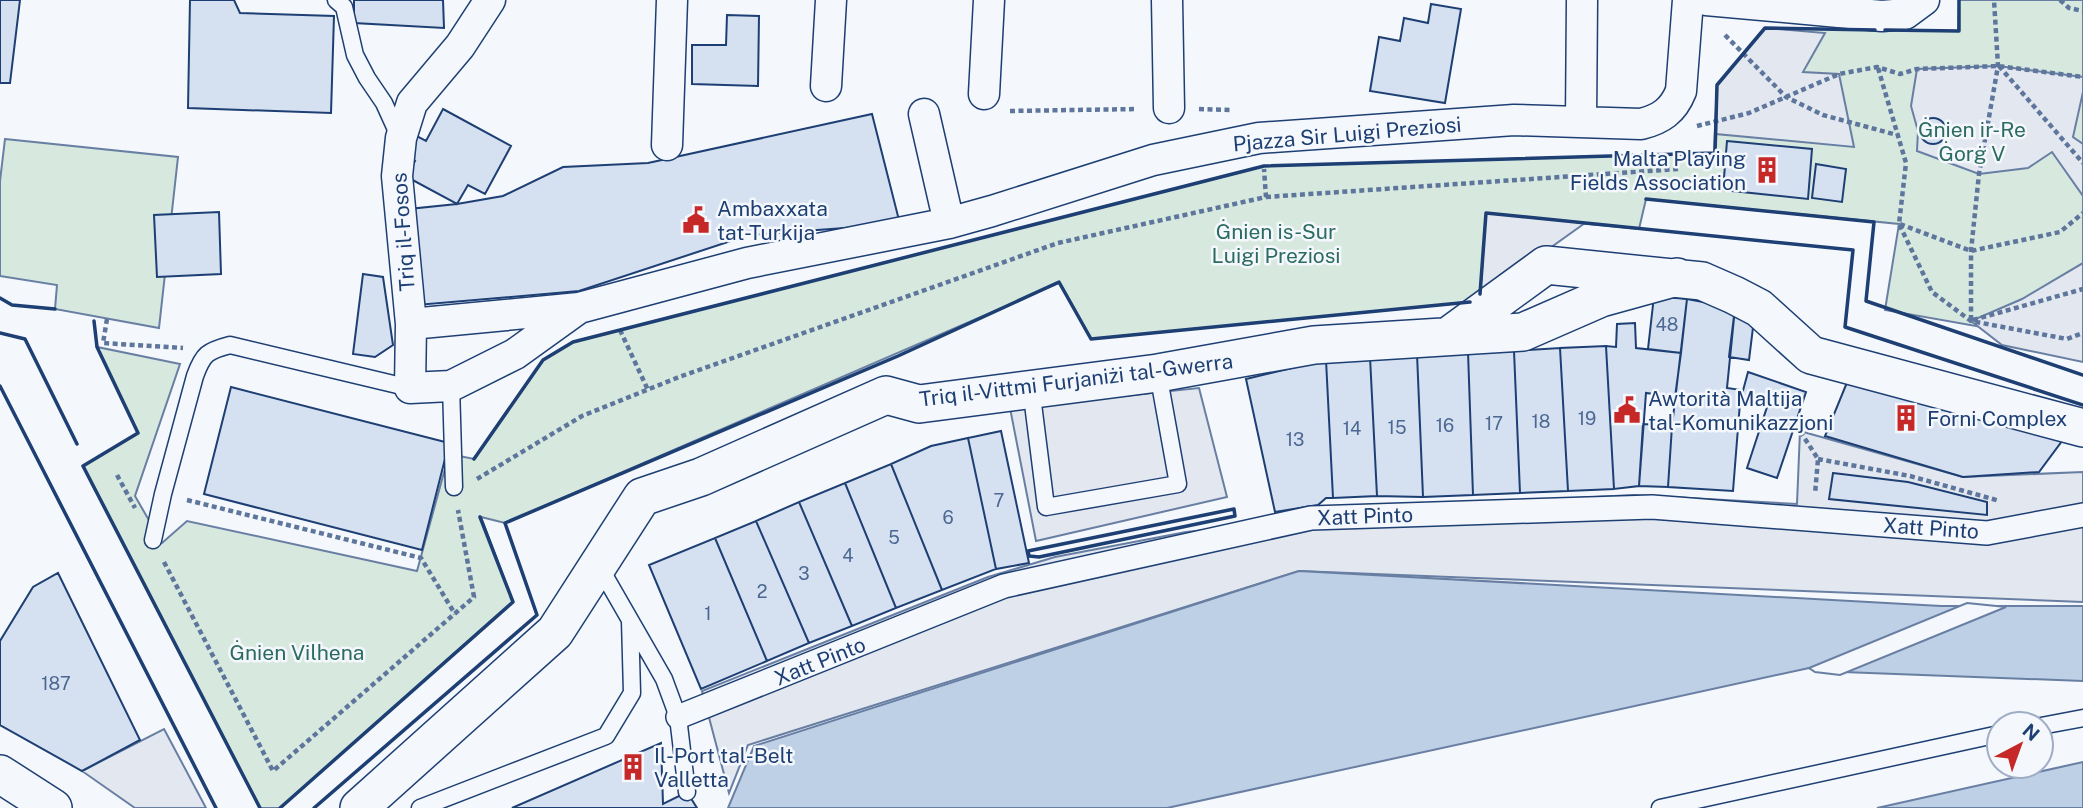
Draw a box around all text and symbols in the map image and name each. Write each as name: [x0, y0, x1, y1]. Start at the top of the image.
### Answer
street label: Pjazza Sir Luigi Preziosi: [1232, 112, 1462, 156]
park label: Ġnien ir-Re Ġorġ V: [1918, 117, 2026, 166]
place label: Malta Playing Fields Association: [1570, 146, 1746, 195]
building icon: Malta Playing Fields Association: [1752, 155, 1782, 185]
street label: Triq il-Fosos: [386, 172, 420, 292]
place label: Ambaxxata tat-Turkija: [717, 196, 828, 245]
public building icon: Ambaxxata tat-Turkija: [681, 205, 711, 235]
park label: Ġnien is-Sur Luigi Preziosi: [1211, 219, 1341, 268]
house number: 48: [1656, 314, 1678, 335]
street label: Triq il-Vittmi Furjaniżi tal-Gwerra: [918, 348, 1234, 412]
place label: Awtorità Maltija tal-Komunikazzjoni: [1648, 386, 1833, 435]
public building icon: Awtorità Maltija tal-Komunikazzjoni: [1612, 395, 1642, 425]
building icon: Forni Complex: [1891, 403, 1921, 433]
place label: Forni Complex: [1927, 406, 2068, 431]
house number: 19: [1578, 408, 1596, 429]
house number: 18: [1532, 411, 1550, 432]
house number: 17: [1485, 413, 1503, 434]
house number: 16: [1436, 415, 1454, 436]
house number: 15: [1388, 417, 1406, 438]
house number: 14: [1343, 418, 1361, 439]
house number: 13: [1286, 429, 1304, 450]
house number: 7: [994, 490, 1004, 511]
street label: Xatt Pinto: [1317, 502, 1413, 530]
house number: 6: [942, 507, 954, 528]
street label: Xatt Pinto: [1882, 512, 1980, 544]
house number: 5: [888, 527, 900, 548]
house number: 4: [842, 545, 854, 566]
house number: 3: [798, 563, 810, 584]
house number: 2: [757, 581, 767, 602]
house number: 1: [704, 603, 712, 624]
street label: Xatt Pinto: [771, 631, 869, 691]
park label: Ġnien Vilhena: [230, 640, 364, 665]
house number: 187: [41, 673, 71, 694]
north arrow: [1985, 710, 2055, 780]
text: N: [2018, 719, 2044, 745]
place label: Il-Port tal-Belt Valletta: [654, 743, 793, 792]
building icon: Il-Port tal-Belt Valletta: [618, 752, 648, 782]

